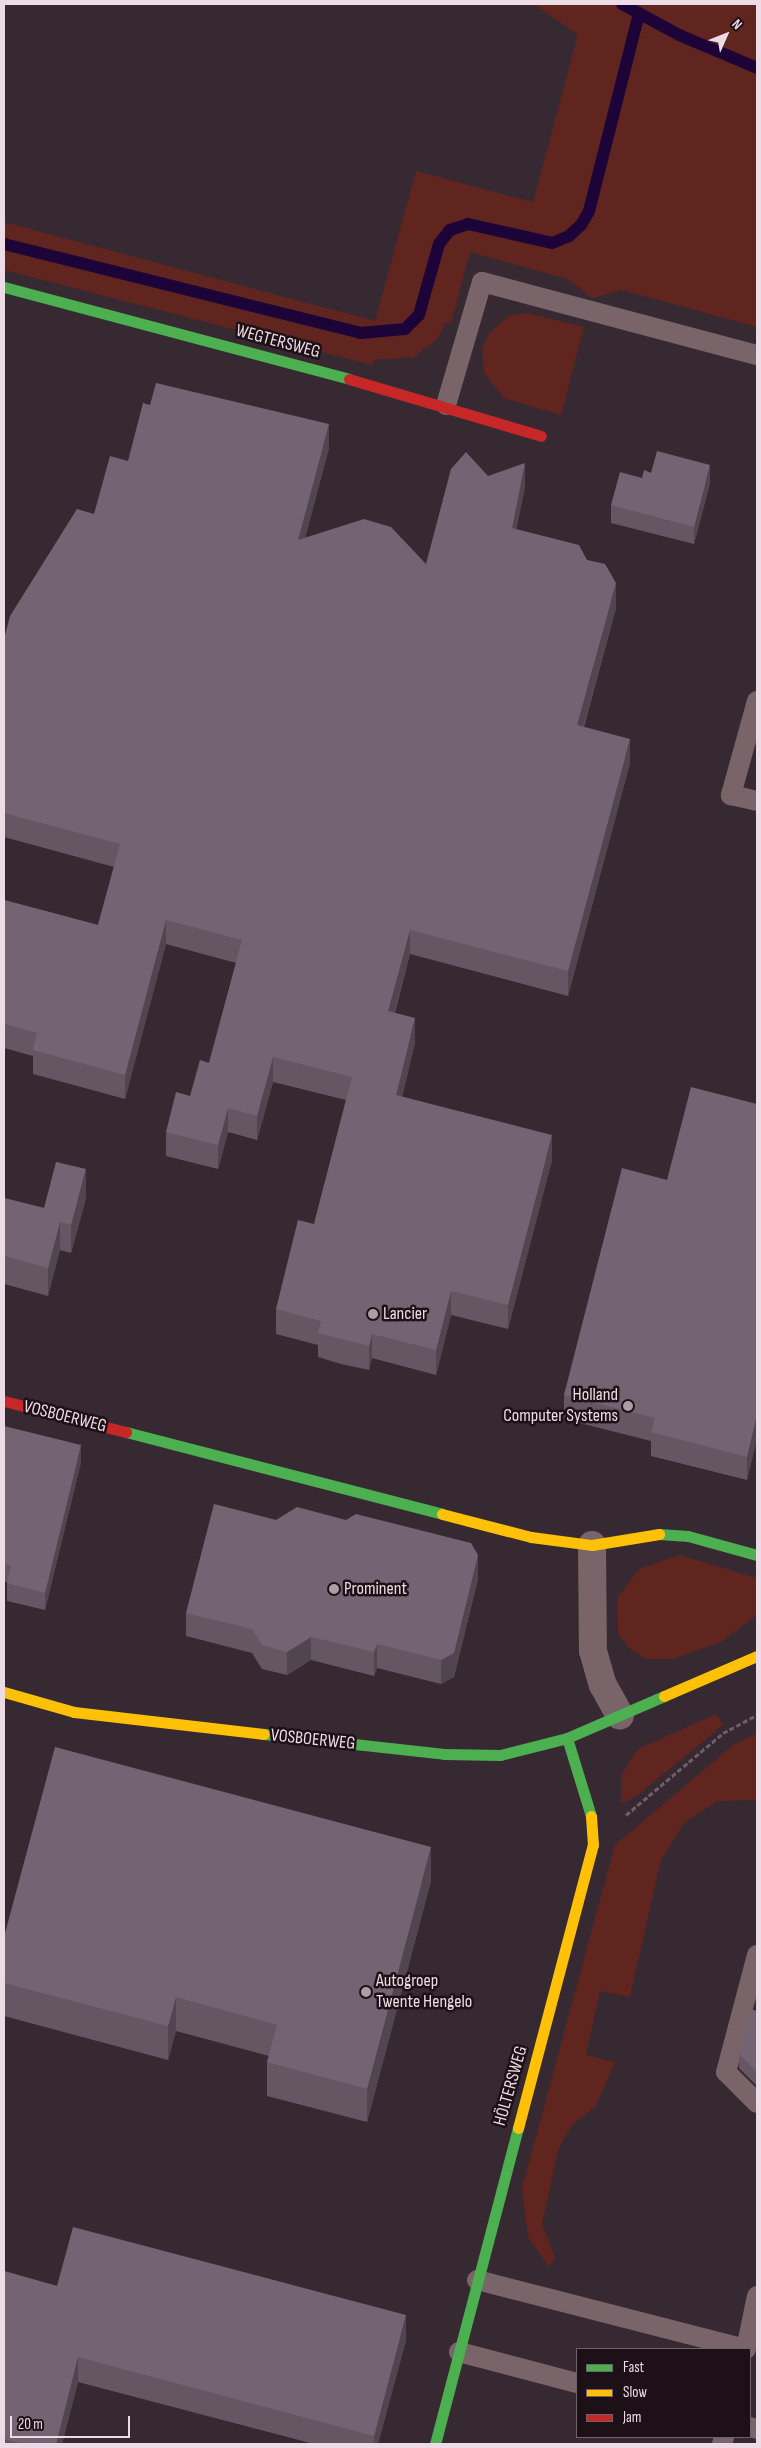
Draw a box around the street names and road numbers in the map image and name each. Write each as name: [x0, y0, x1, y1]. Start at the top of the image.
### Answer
street label: WEGTERSWEG: [233, 320, 323, 364]
street label: VOSBOERWEG: [21, 1396, 109, 1438]
street label: VOSBOERWEG: [270, 1725, 356, 1755]
street label: HÖLTERSWEG: [489, 2044, 533, 2128]

